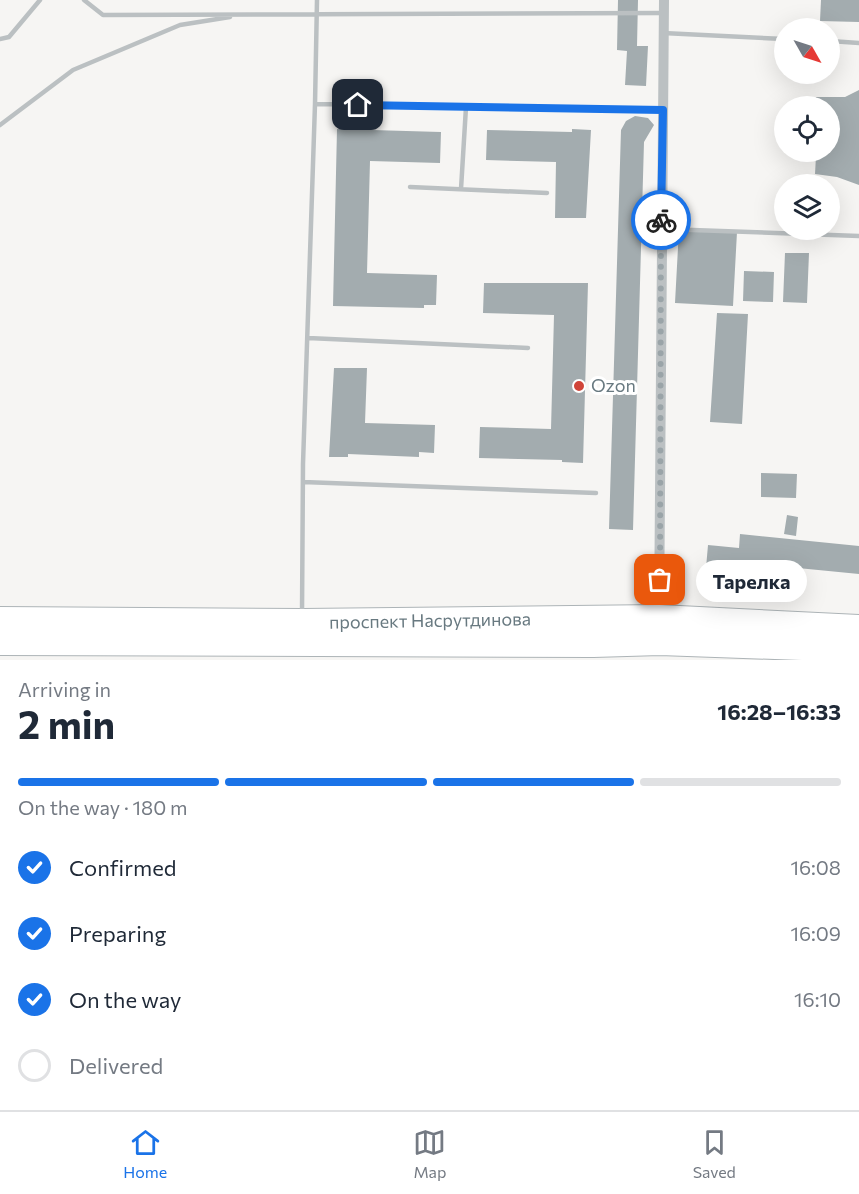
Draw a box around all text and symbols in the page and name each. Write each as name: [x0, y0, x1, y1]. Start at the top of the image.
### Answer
north arrow: [774, 18, 840, 84]
map controls: [774, 18, 840, 240]
pin: [332, 79, 383, 130]
icon: home: [341, 88, 374, 121]
button: locate: [774, 96, 840, 162]
button: layers: [774, 174, 840, 240]
courier: [631, 190, 691, 250]
icon: bike: [645, 204, 678, 237]
place label: Ozon: [591, 374, 636, 396]
marker: Ozon: [572, 379, 586, 393]
pin: [634, 554, 685, 605]
callout: Тарелка: [696, 559, 807, 601]
icon: bag: [643, 563, 676, 596]
text: Тарелка: [712, 569, 791, 593]
street label: проспект Насрутдинова: [329, 607, 531, 633]
text: Arriving in: [18, 677, 111, 701]
text: 16:28–16:33: [717, 698, 841, 725]
text: 2 min: [18, 699, 115, 747]
text: On the way · 180 m: [18, 795, 187, 819]
icon: check: [18, 851, 51, 884]
text: Confirmed: [69, 854, 176, 881]
text: 16:08: [790, 855, 841, 879]
icon: check: [18, 917, 51, 950]
text: Preparing: [69, 920, 166, 947]
text: 16:09: [790, 921, 841, 945]
icon: check: [18, 983, 51, 1016]
text: On the way: [69, 986, 181, 1013]
text: 16:10: [794, 987, 841, 1011]
text: Delivered: [69, 1052, 163, 1079]
tab: Home: [123, 1126, 167, 1181]
tab: Map: [413, 1126, 446, 1181]
tab: Saved: [693, 1126, 736, 1181]

